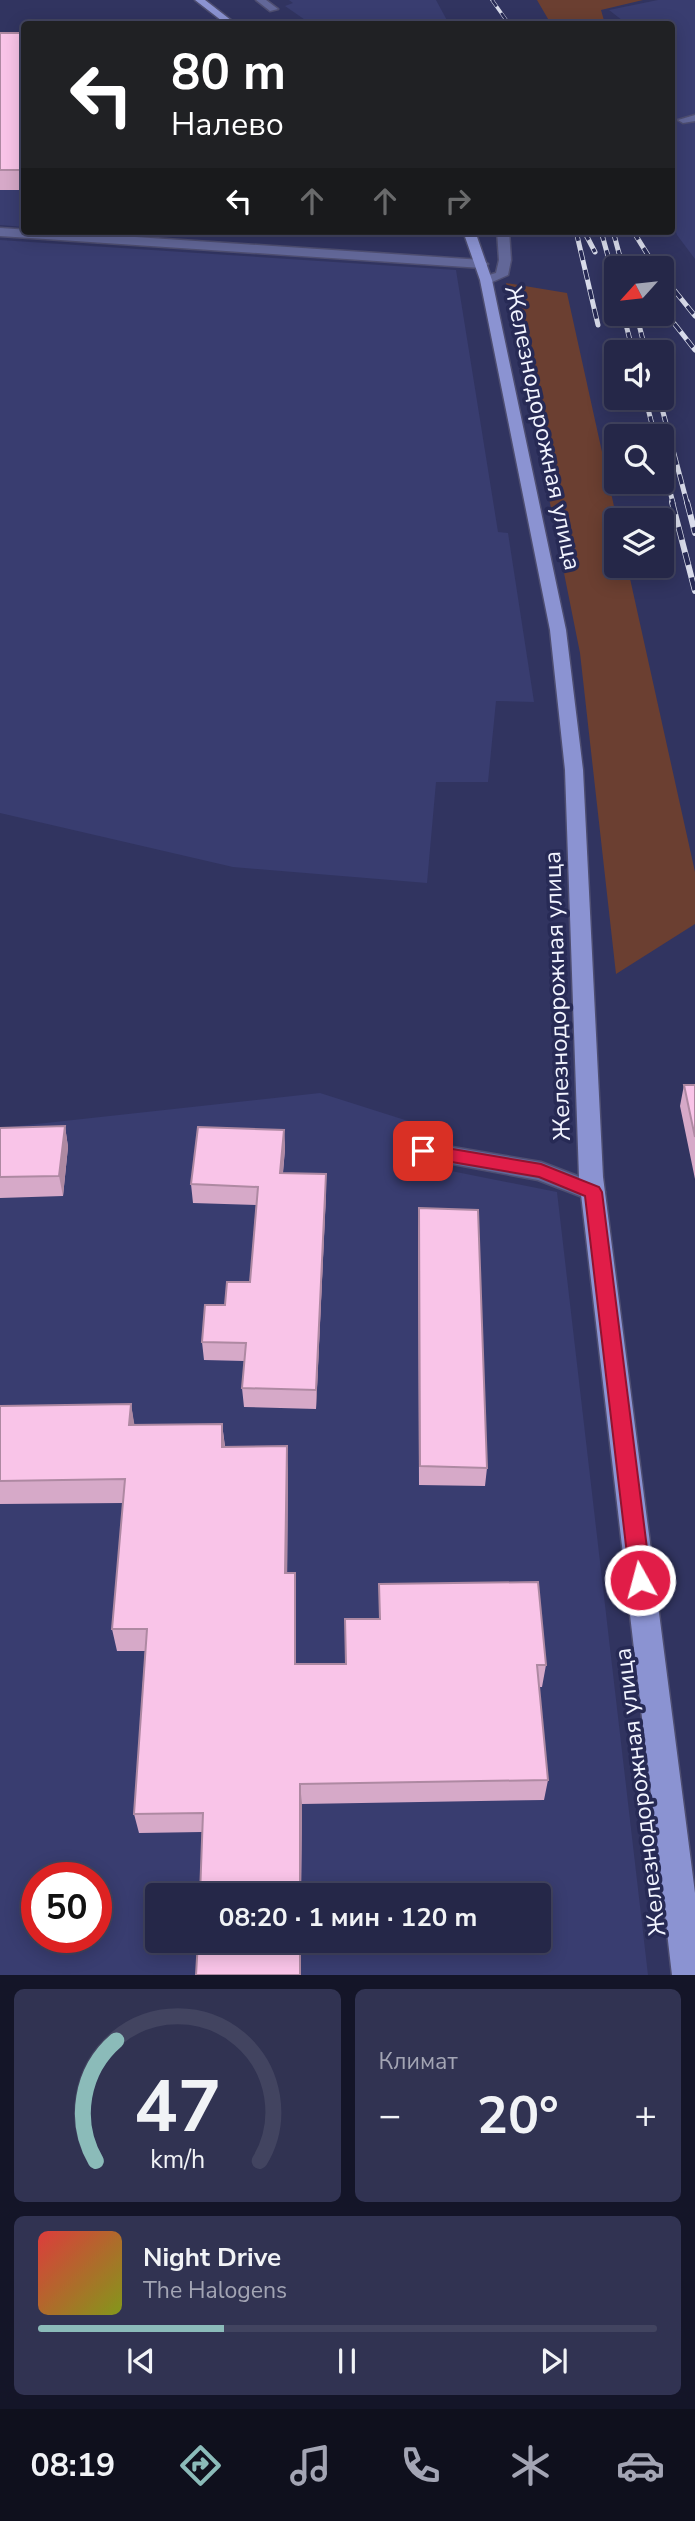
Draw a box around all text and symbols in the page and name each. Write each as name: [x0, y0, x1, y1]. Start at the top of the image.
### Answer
text: 80 m: [171, 39, 286, 106]
icon: left: [56, 49, 147, 140]
text: Налево: [171, 103, 284, 146]
icon: left: [220, 182, 258, 220]
icon: ahead: [293, 182, 331, 220]
icon: ahead: [366, 182, 404, 220]
icon: right: [439, 182, 477, 220]
north arrow: [604, 256, 674, 326]
map controls: [604, 256, 674, 578]
street label: Железнодорожная улица: [497, 283, 589, 573]
button: sound: [604, 340, 674, 410]
button: search: [604, 424, 674, 494]
button: layers: [604, 508, 674, 578]
street label: Железнодорожная улица: [536, 851, 578, 1141]
pin: [393, 1121, 453, 1181]
icon: arrive: [404, 1132, 442, 1170]
position arrow: [603, 1543, 677, 1617]
street label: Железнодорожная улица: [606, 1646, 674, 1938]
speed limit sign: 50: [21, 1862, 112, 1953]
text: 08:20 · 1 мин · 120 m: [219, 1900, 477, 1935]
text: Климат: [379, 2046, 458, 2077]
text: 47: [134, 2058, 221, 2158]
text: 20°: [477, 2080, 559, 2151]
text: −: [379, 2090, 401, 2141]
text: +: [634, 2090, 657, 2141]
text: km/h: [150, 2143, 205, 2177]
text: Night Drive: [143, 2240, 281, 2275]
text: The Halogens: [143, 2275, 287, 2306]
icon: previous: [122, 2342, 160, 2380]
icon: pause: [328, 2342, 366, 2380]
icon: next: [535, 2342, 573, 2380]
icon: directions: [176, 2441, 225, 2490]
icon: music: [286, 2441, 335, 2490]
icon: phone: [396, 2441, 445, 2490]
icon: climate: [506, 2441, 555, 2490]
icon: car: [616, 2441, 665, 2490]
text: 08:19: [30, 2444, 115, 2487]

